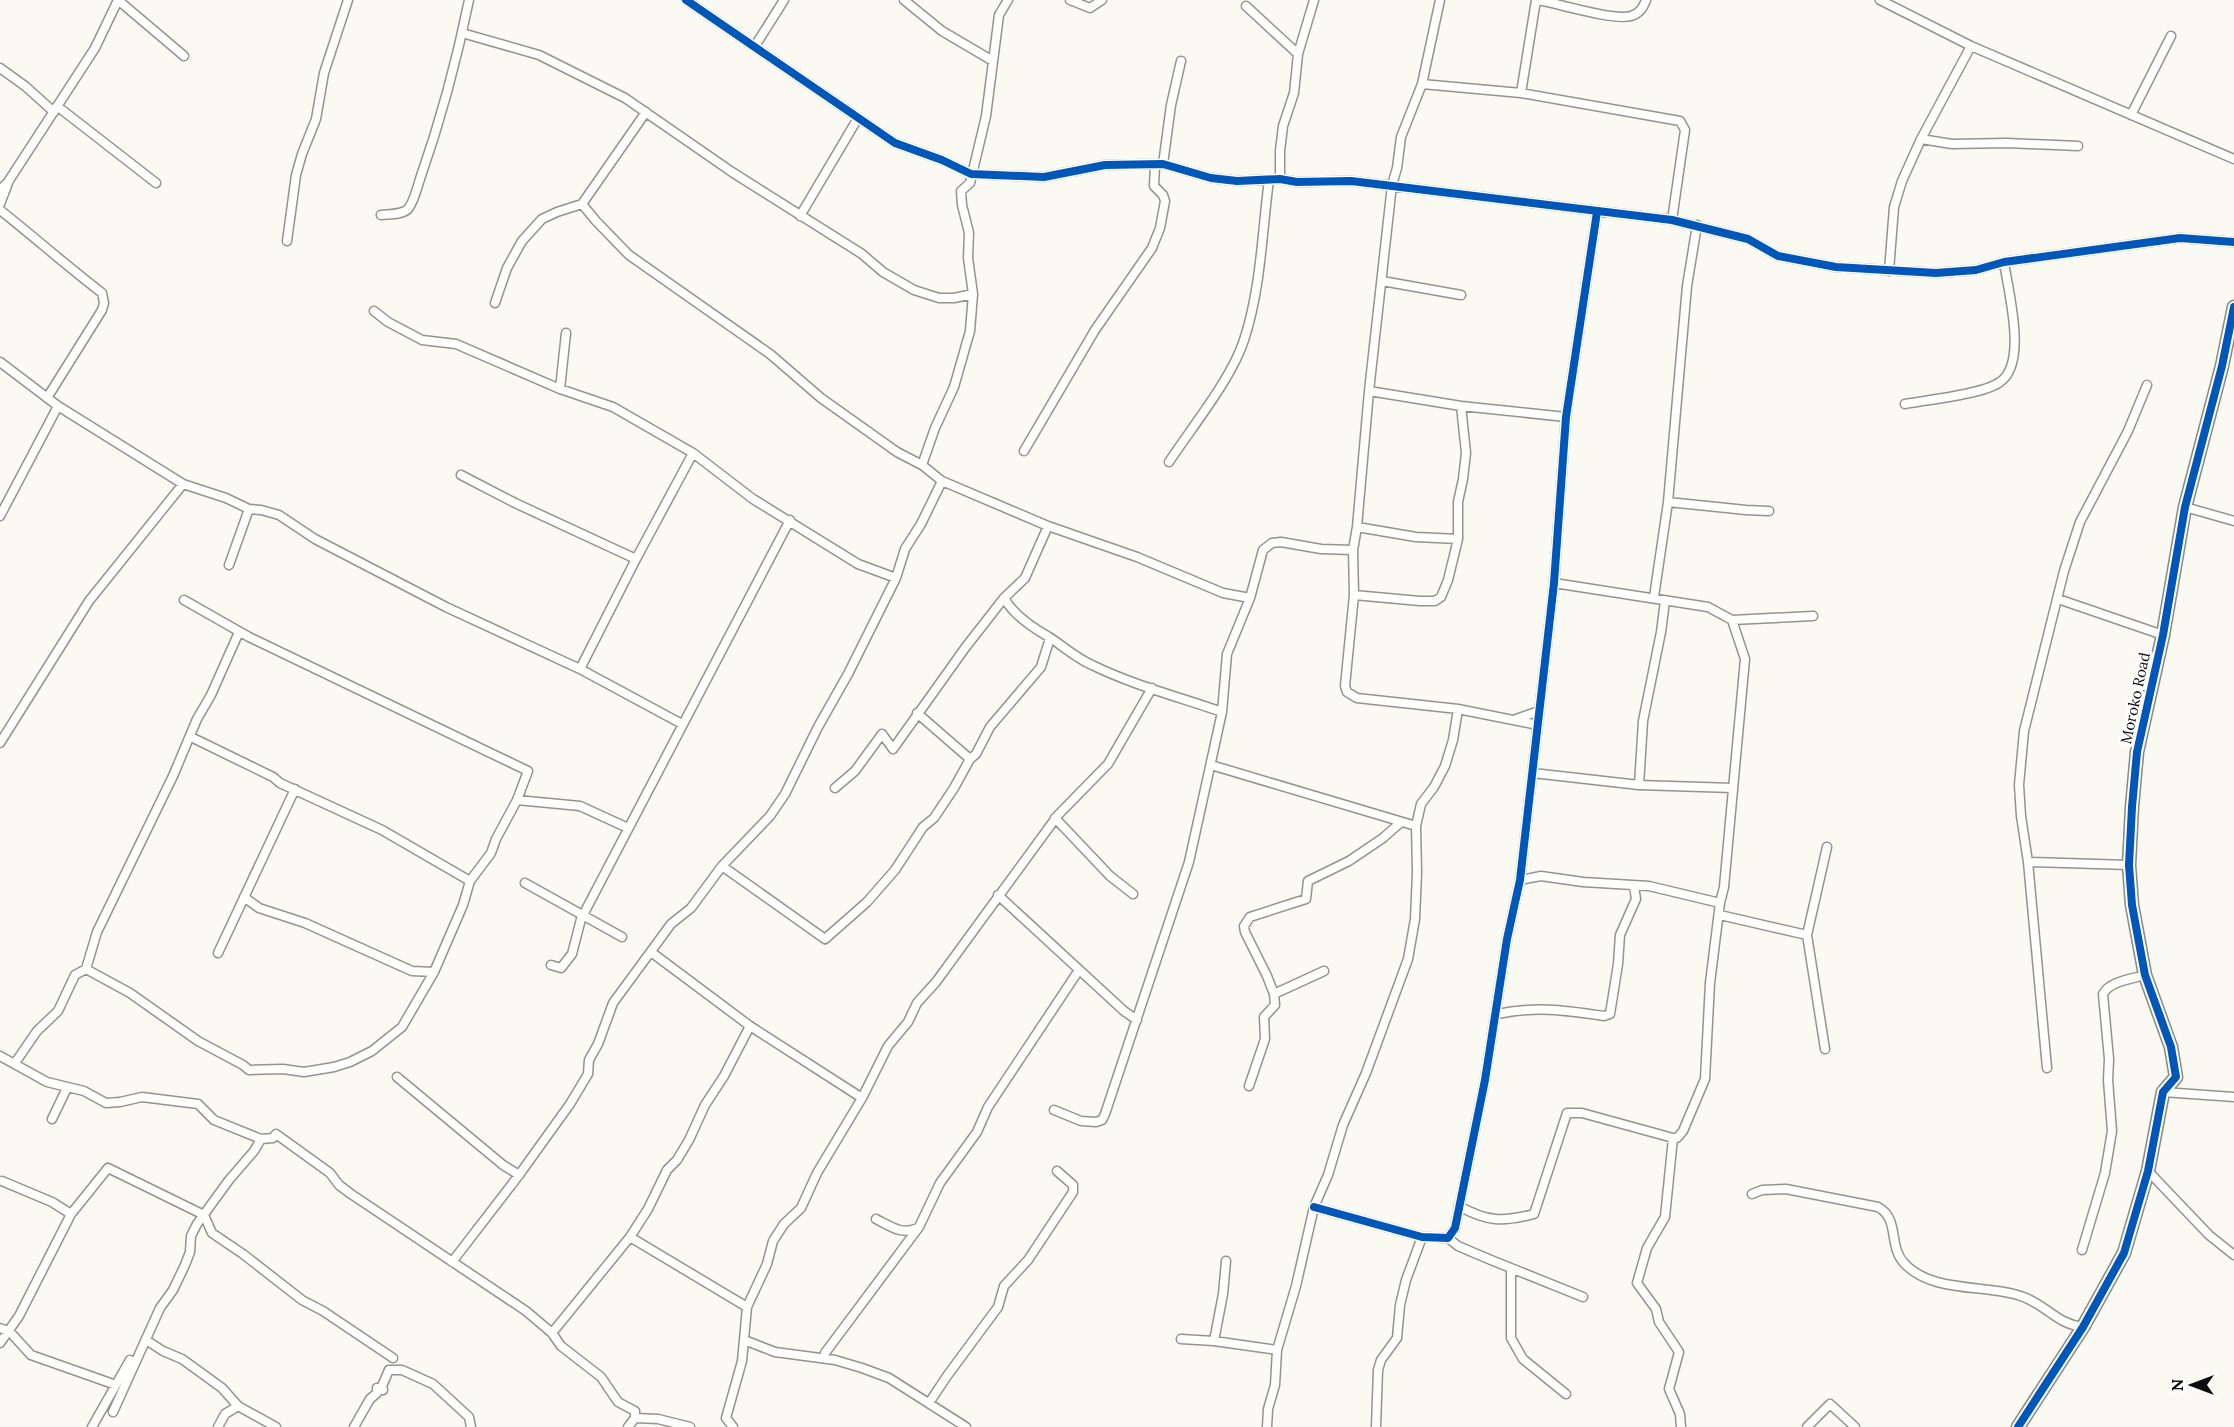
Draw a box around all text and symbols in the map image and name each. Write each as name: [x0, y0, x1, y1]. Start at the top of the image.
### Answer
street label: Moroko Road: [2116, 650, 2154, 745]
north arrow: [2162, 1355, 2222, 1415]
text: N: [2167, 1379, 2187, 1391]

